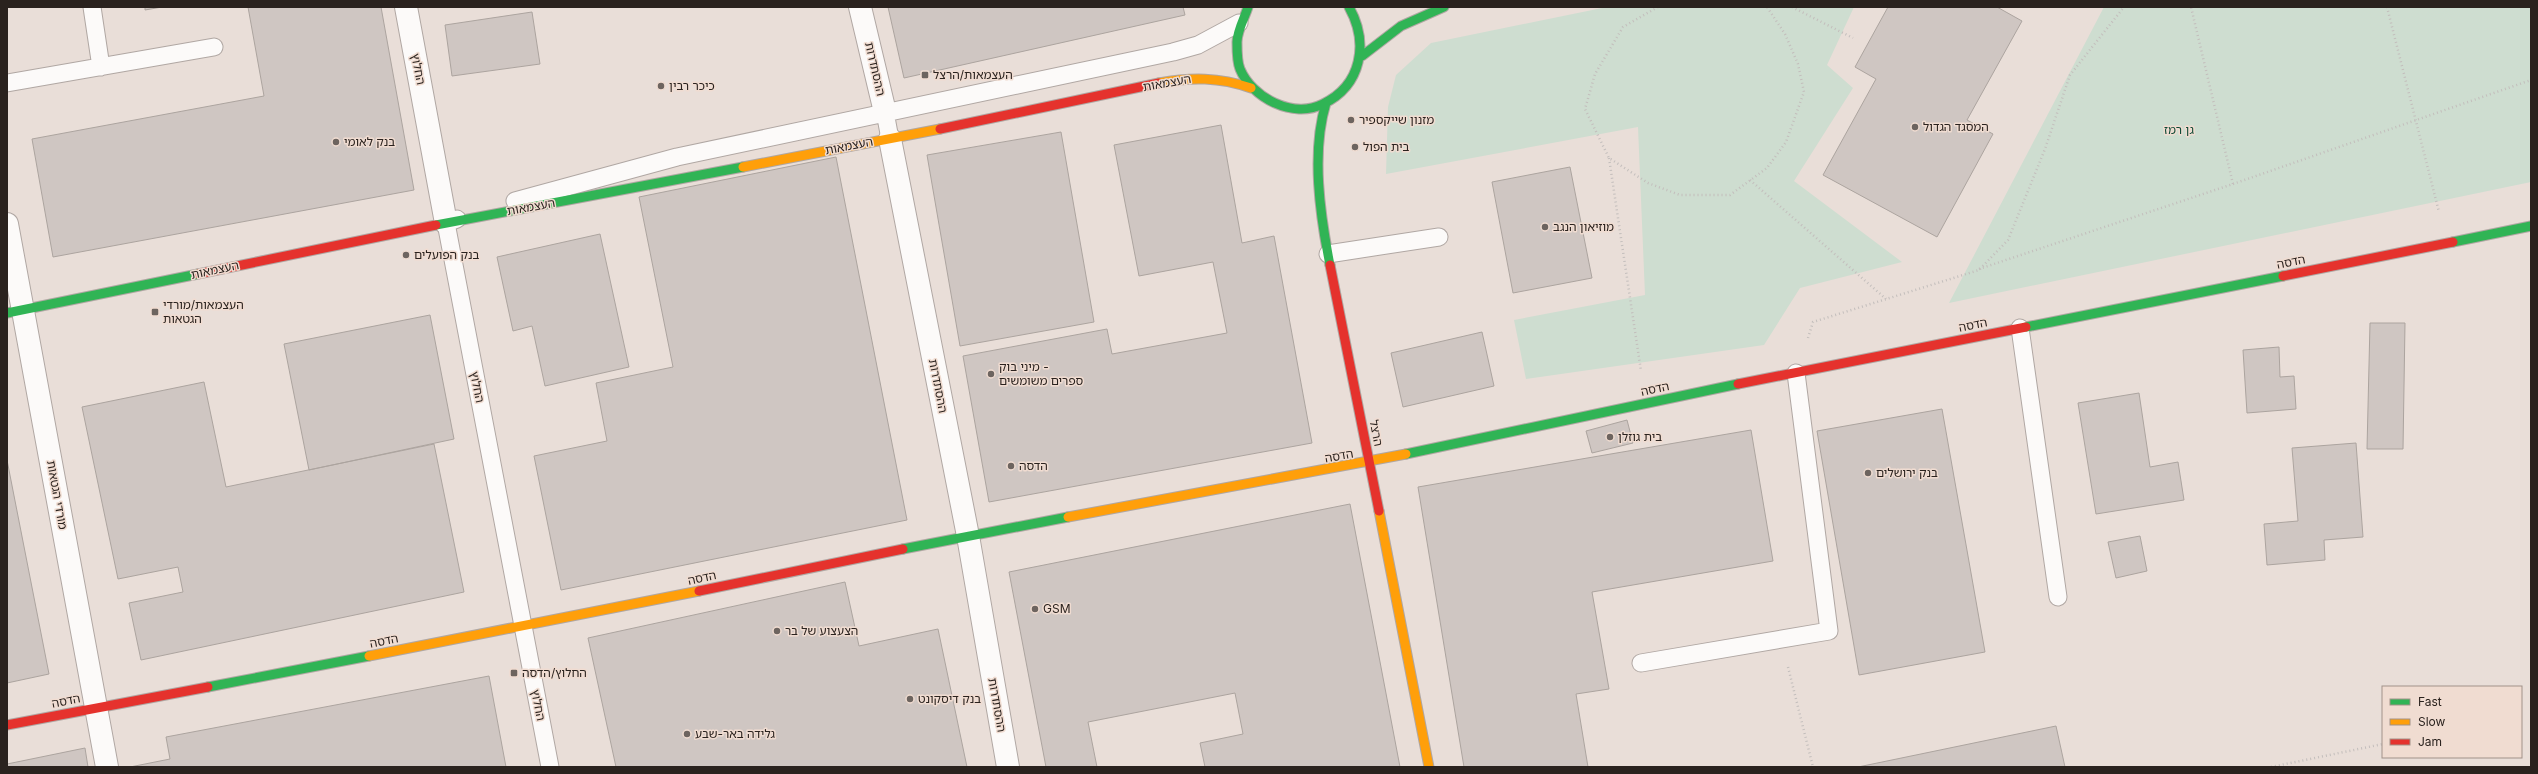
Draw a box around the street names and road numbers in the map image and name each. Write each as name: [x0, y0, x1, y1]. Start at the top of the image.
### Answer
street label: ההסתדרות: [862, 41, 889, 97]
street label: החלוץ: [408, 52, 429, 86]
street label: העצמאות: [1142, 71, 1192, 94]
street label: העצמאות: [824, 134, 874, 158]
street label: העצמאות: [506, 195, 556, 218]
street label: הדסה: [2275, 251, 2307, 272]
street label: העצמאות: [190, 257, 240, 282]
street label: הדסה: [1957, 314, 1989, 335]
street label: ההסתדרות: [926, 358, 951, 414]
street label: החלוץ: [467, 370, 488, 404]
street label: הדסה: [1639, 378, 1671, 399]
street label: הרצל: [1367, 418, 1386, 447]
street label: הדסה: [1323, 446, 1354, 465]
street label: מורדי הגטאות: [44, 459, 71, 531]
street label: הדסה: [686, 567, 718, 588]
street label: הדסה: [368, 630, 400, 651]
street label: ההסתדרות: [985, 677, 1010, 733]
street label: החלוץ: [528, 688, 549, 722]
street label: הדסה: [50, 690, 82, 711]

